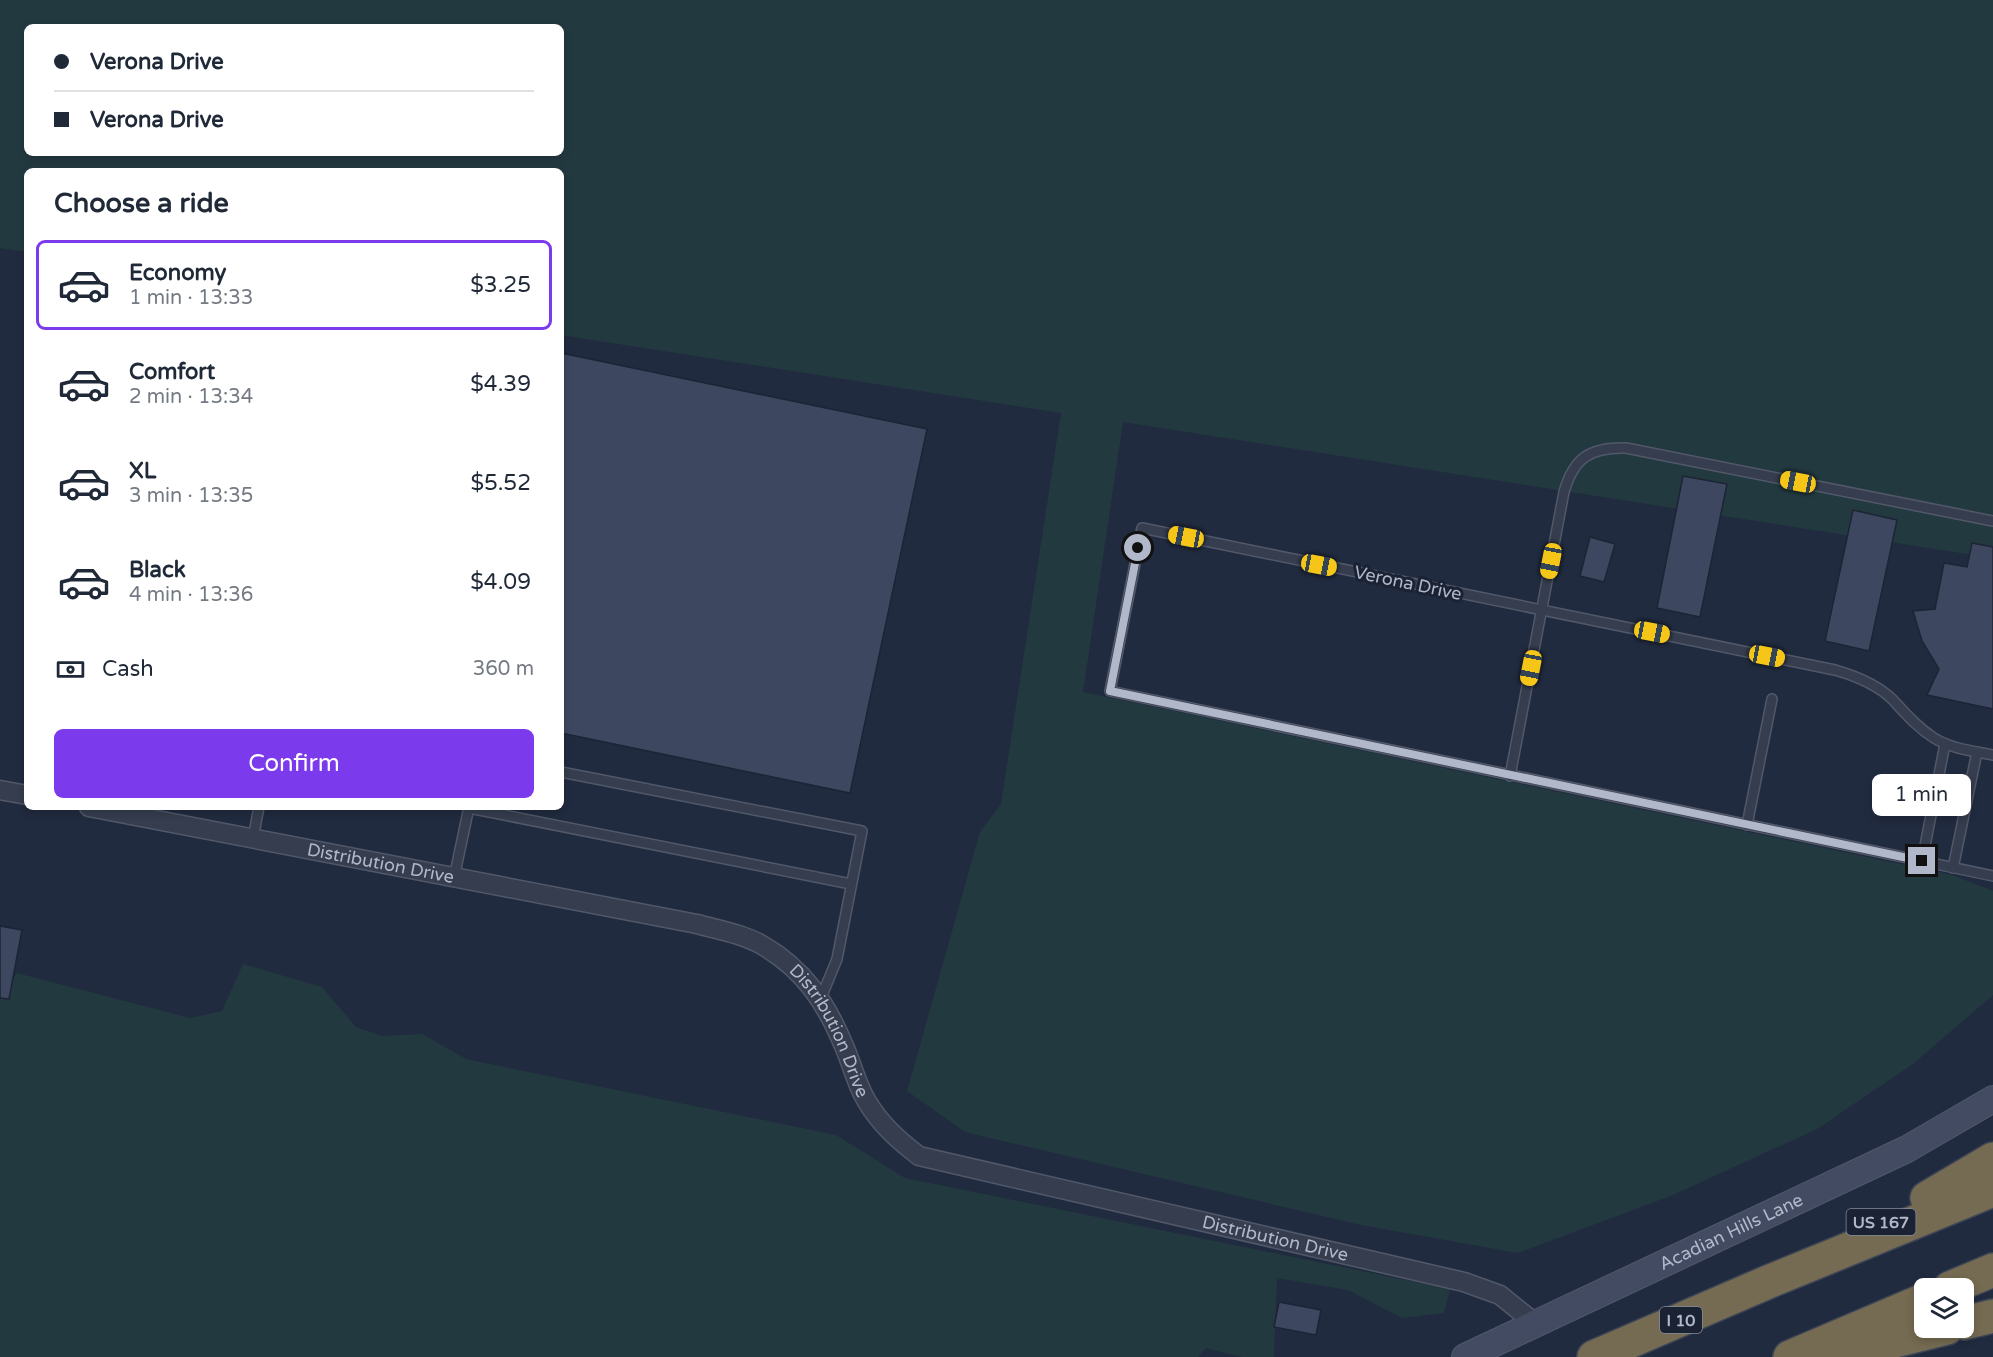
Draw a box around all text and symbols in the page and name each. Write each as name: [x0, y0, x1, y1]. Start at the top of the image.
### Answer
text: Verona Drive: [90, 49, 224, 75]
text: Verona Drive: [90, 107, 224, 133]
text: Choose a ride: [54, 187, 229, 220]
icon: car: [57, 258, 111, 312]
text: Economy: [129, 260, 226, 286]
text: $3.25: [470, 272, 531, 298]
text: 1 min · 13:33: [129, 286, 253, 310]
icon: car: [57, 357, 111, 411]
text: Comfort: [129, 359, 215, 385]
text: $4.39: [470, 371, 531, 397]
text: 2 min · 13:34: [129, 385, 253, 409]
icon: car: [57, 456, 111, 510]
text: XL: [129, 458, 156, 484]
text: $5.52: [470, 470, 531, 496]
car: [1779, 470, 1817, 494]
text: 3 min · 13:35: [129, 484, 253, 508]
car: [1167, 525, 1205, 549]
route start: [1124, 534, 1151, 561]
car: [1539, 542, 1563, 580]
car: [1300, 553, 1338, 577]
icon: car: [57, 555, 111, 609]
text: Black: [129, 557, 186, 583]
street label: Verona Drive: [1352, 561, 1464, 605]
text: $4.09: [470, 569, 531, 595]
text: 4 min · 13:36: [129, 583, 253, 607]
car: [1633, 620, 1671, 644]
car: [1748, 644, 1786, 668]
car: [1519, 649, 1543, 687]
icon: cash: [54, 653, 87, 686]
text: Cash: [102, 656, 154, 682]
text: 360 m: [473, 657, 534, 681]
button: Confirm: [54, 729, 534, 798]
callout: 1 min: [1872, 774, 1972, 816]
text: 1 min: [1895, 783, 1948, 807]
street label: Distribution Drive: [305, 838, 456, 888]
route end: [1908, 847, 1935, 874]
street label: Distribution Drive: [785, 959, 874, 1101]
street label: Acadian Hills Lane: [1656, 1189, 1806, 1275]
road number: US 167: [1846, 1209, 1916, 1235]
street label: Distribution Drive: [1200, 1211, 1350, 1266]
map controls: [1914, 1278, 1974, 1338]
button: layers: [1914, 1278, 1974, 1338]
road number: I 10: [1660, 1307, 1702, 1333]

